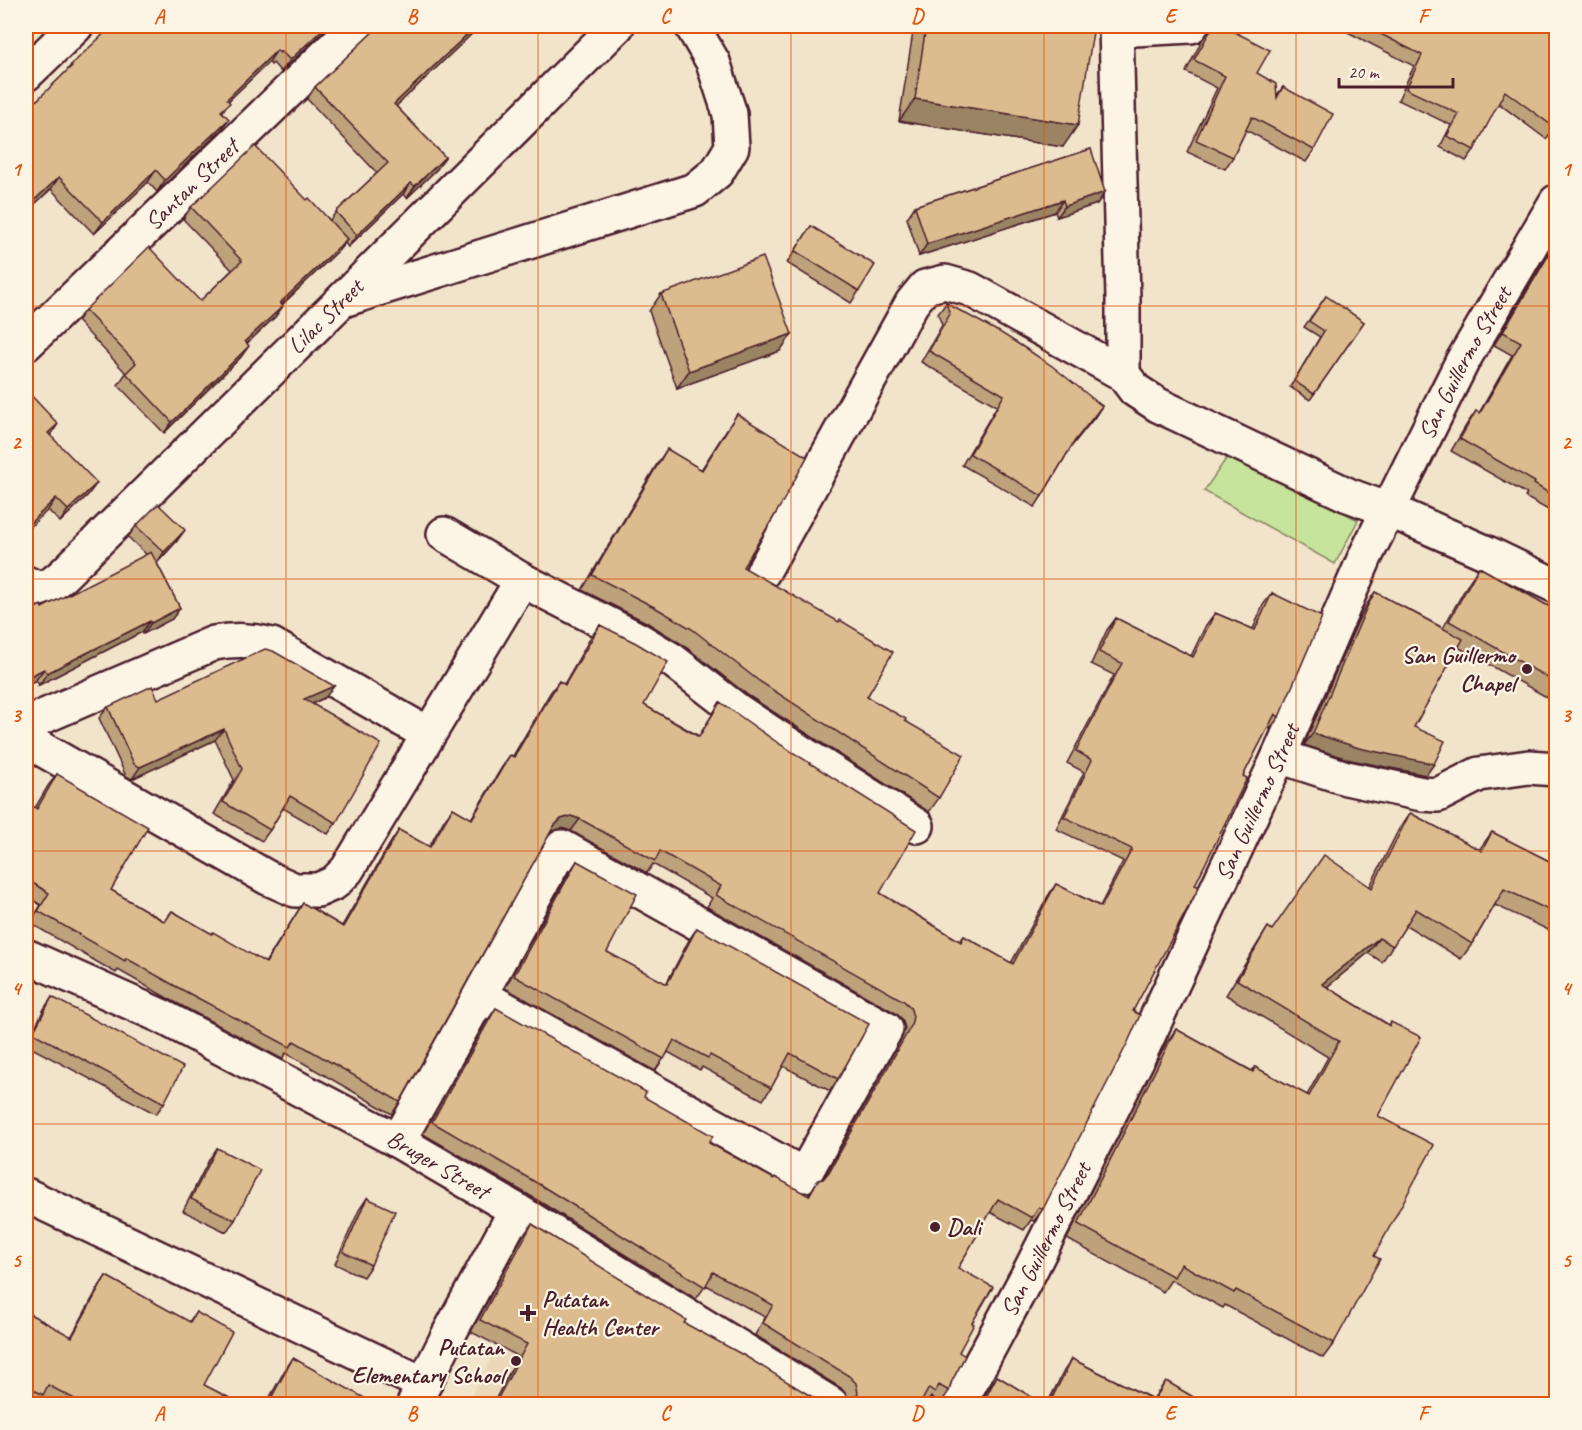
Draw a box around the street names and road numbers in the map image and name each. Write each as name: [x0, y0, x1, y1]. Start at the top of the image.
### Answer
street label: Santan Street: [138, 130, 247, 237]
street label: Lilac Street: [281, 271, 371, 360]
street label: San Guillermo Street: [1411, 279, 1519, 444]
street label: San Guillermo Street: [1208, 717, 1307, 885]
street label: Bruger Street: [382, 1123, 497, 1207]
street label: San Guillermo Street: [993, 1155, 1099, 1322]

